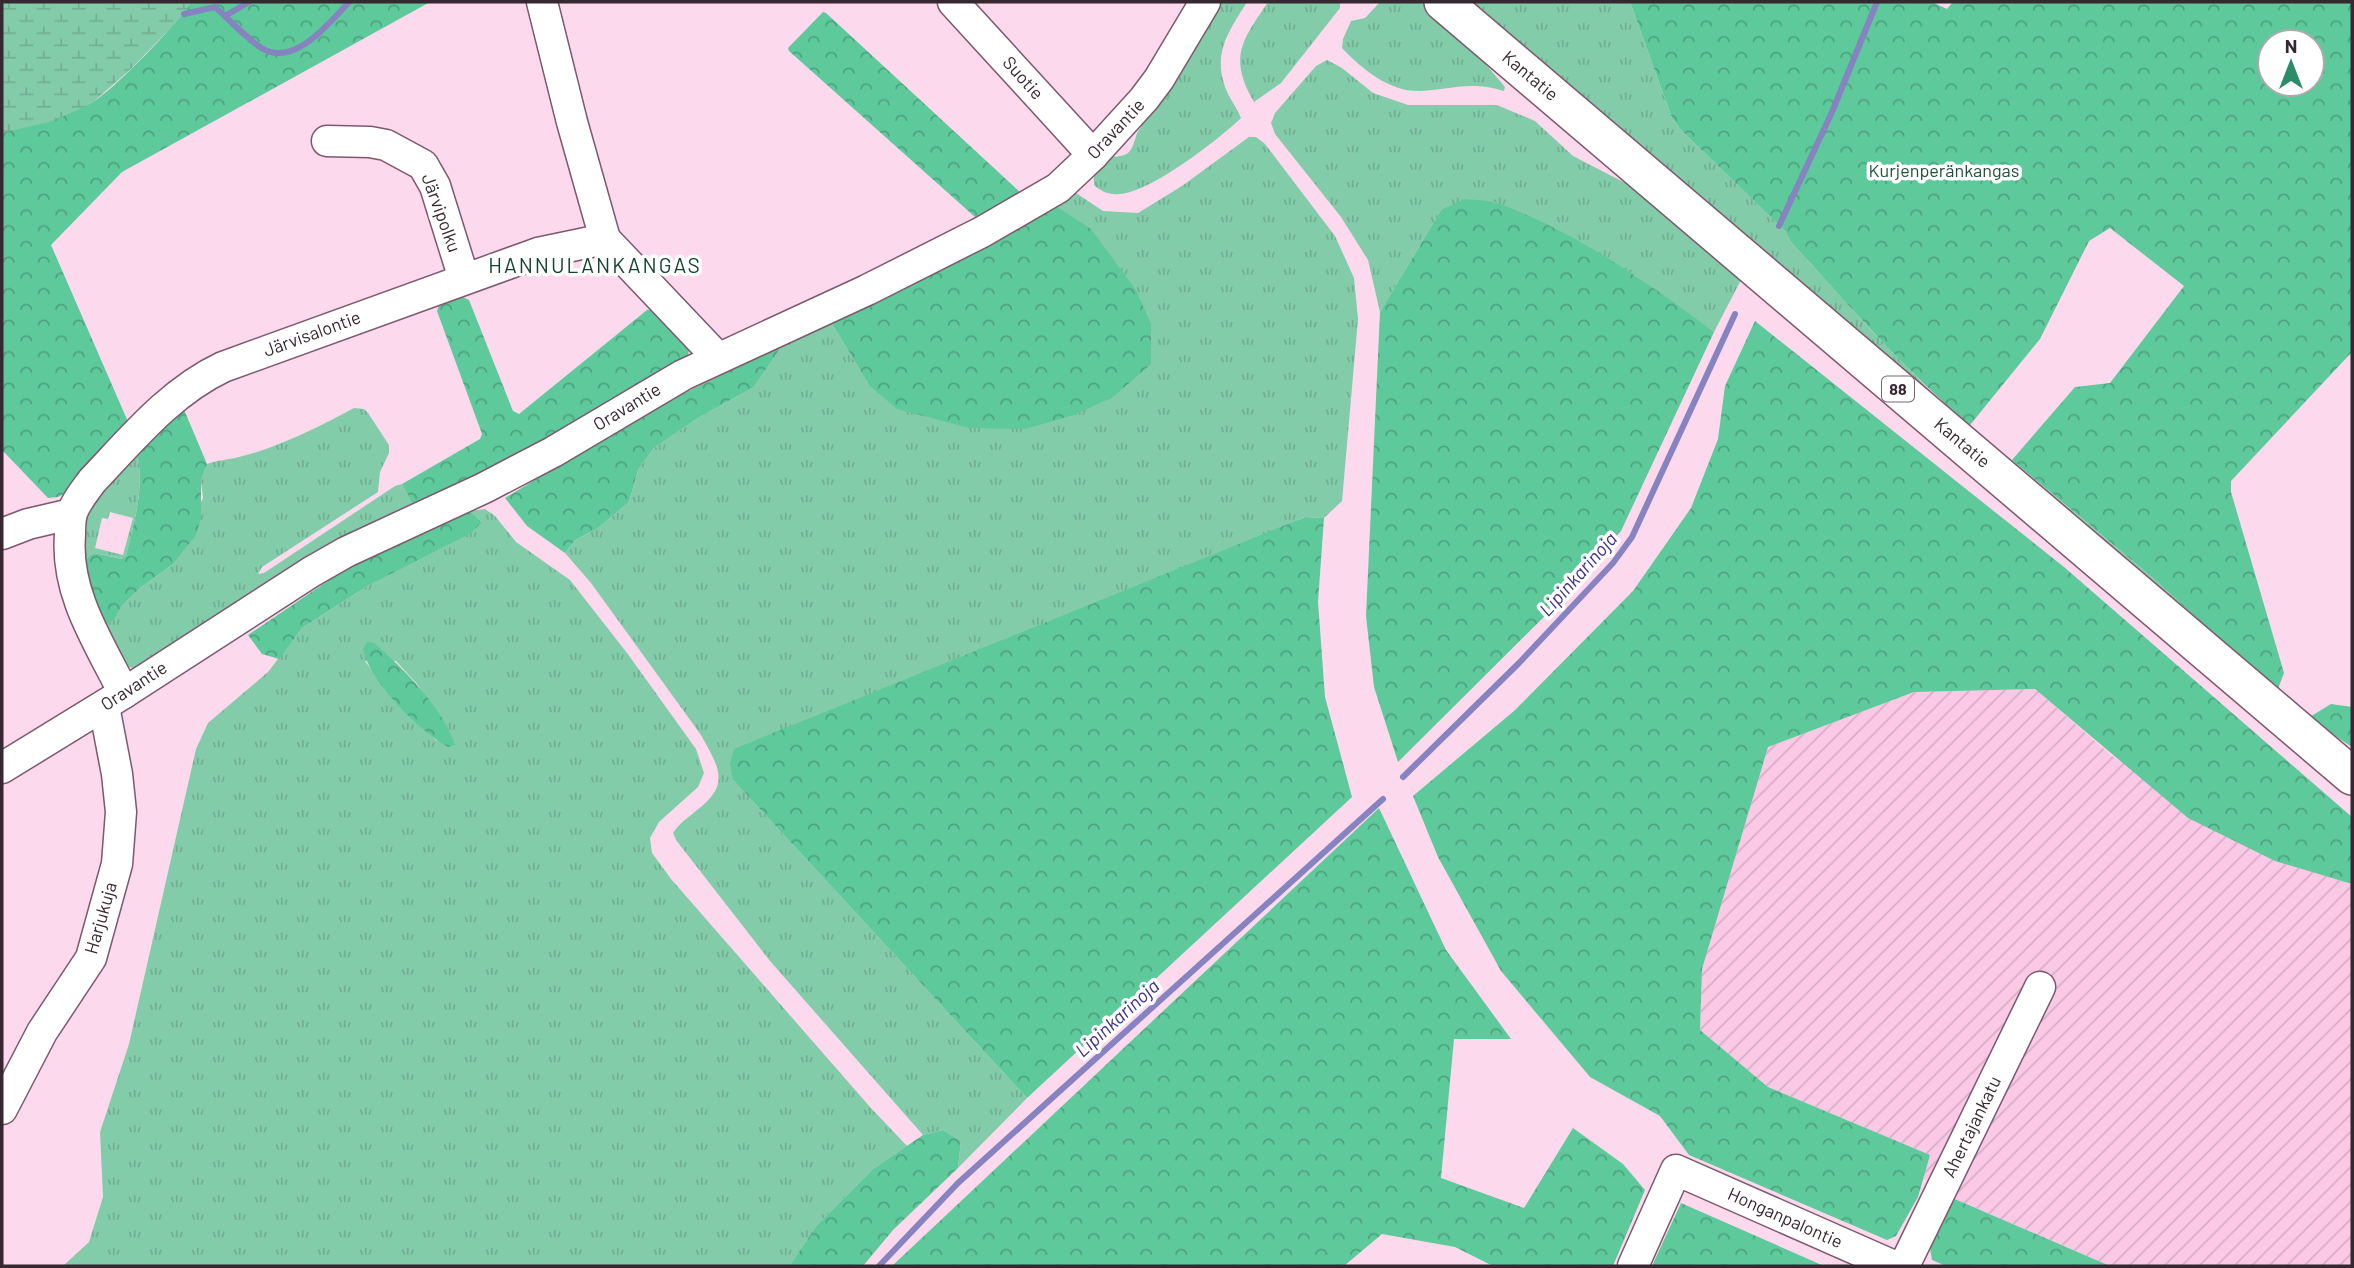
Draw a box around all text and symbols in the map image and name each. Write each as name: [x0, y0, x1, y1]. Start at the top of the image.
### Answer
north arrow: [2256, 28, 2326, 98]
text: N: [2285, 34, 2297, 57]
street label: Kantatie: [1498, 45, 1563, 105]
street label: Suotie: [999, 51, 1049, 103]
street label: Oravantie: [1082, 93, 1149, 163]
park label: Kurjenperänkangas: [1869, 159, 2019, 181]
street label: Järvipolku: [418, 170, 466, 255]
district label: HANNULANKANGAS: [488, 252, 702, 277]
street label: Järvisalontie: [260, 305, 363, 361]
road number: 88: [1882, 376, 1914, 402]
street label: Oravantie: [589, 377, 664, 435]
street label: Kantatie: [1930, 412, 1995, 472]
water label: Lipinkarinoja: [1534, 527, 1621, 620]
street label: Oravantie: [96, 656, 171, 715]
street label: Harjukuja: [79, 879, 121, 956]
water label: Lipinkarinoja: [1070, 974, 1163, 1061]
street label: Ahertajankatu: [1937, 1072, 2005, 1181]
street label: Honganpalontie: [1725, 1182, 1846, 1252]

